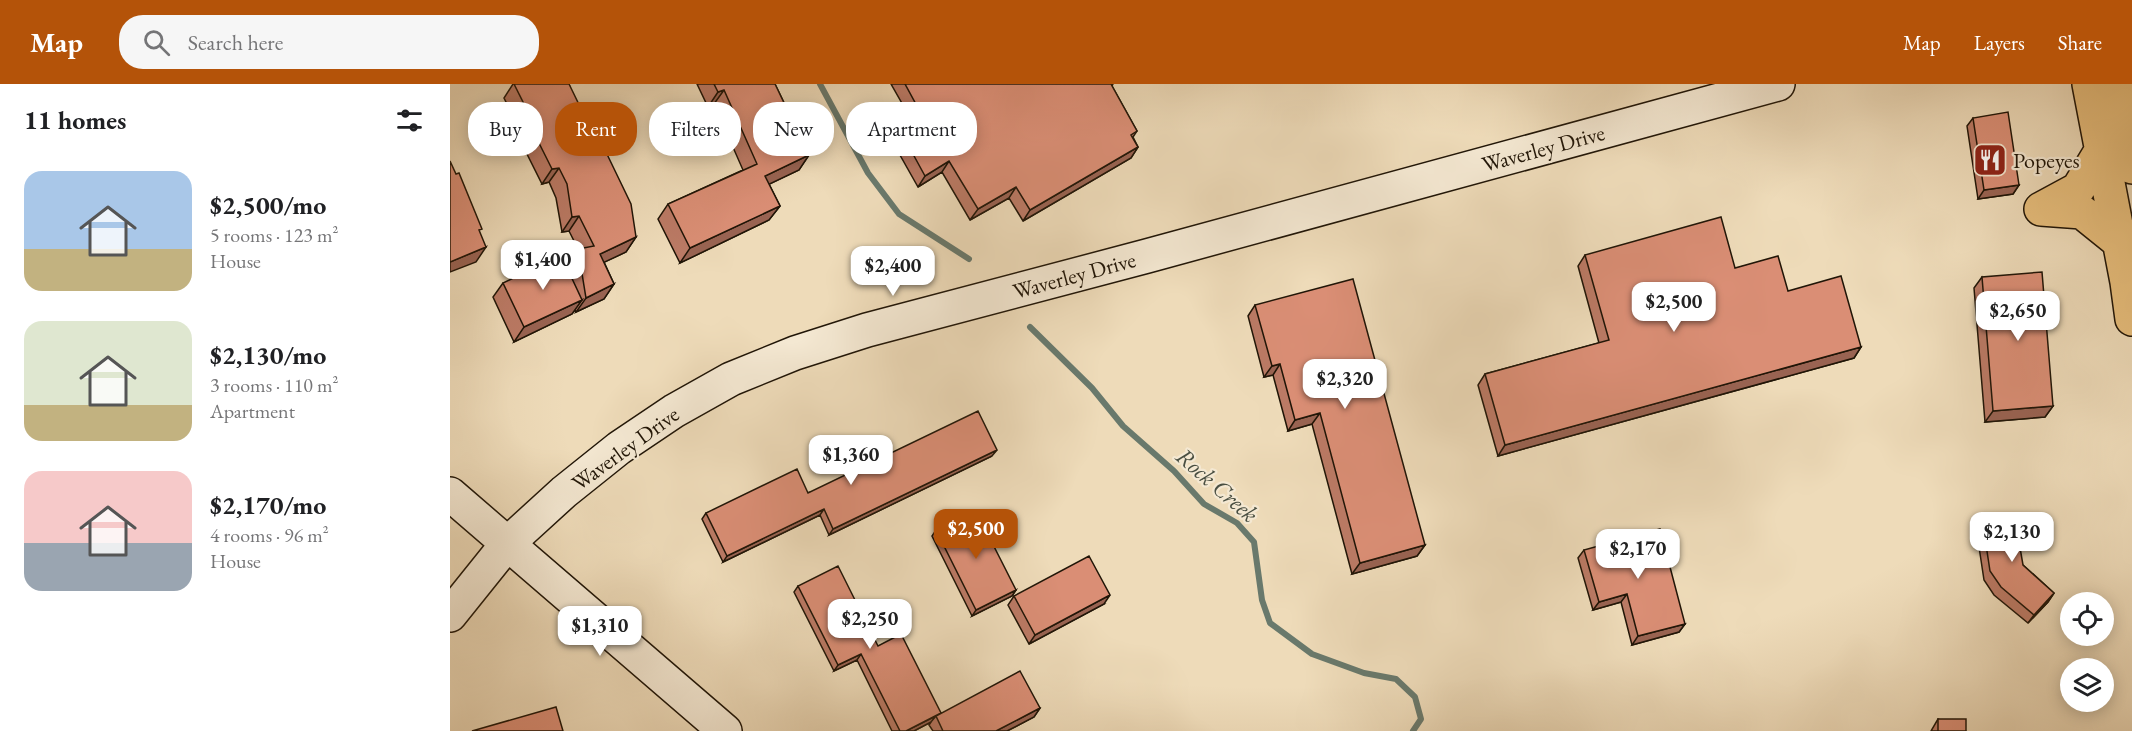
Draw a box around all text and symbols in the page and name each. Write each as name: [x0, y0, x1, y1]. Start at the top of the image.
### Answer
search box: [119, 15, 539, 69]
text: Map: [30, 24, 83, 60]
icon: search: [140, 26, 173, 59]
text: Search here: [188, 28, 283, 57]
text: Map: [1903, 29, 1941, 56]
text: Layers: [1974, 29, 2025, 56]
text: Share: [2058, 29, 2102, 56]
chip: Buy: [468, 102, 543, 156]
chip: Rent: [555, 102, 637, 156]
chip: Filters: [649, 102, 741, 156]
chip: New: [753, 102, 834, 156]
chip: Apartment: [846, 102, 977, 156]
text: 11 homes: [24, 103, 126, 137]
icon: filters: [393, 104, 426, 137]
street label: Waverley Drive: [1478, 118, 1608, 179]
restaurant icon: Popeyes: [1972, 142, 2008, 178]
place label: Popeyes: [2013, 146, 2080, 175]
text: $2,500/mo: [210, 188, 326, 222]
icon: home: [72, 195, 144, 267]
text: 5 rooms · 123 m²: [210, 222, 338, 248]
pin: $1,400: [494, 240, 592, 291]
street label: Waverley Drive: [1009, 245, 1139, 306]
text: $1,400: [515, 246, 571, 272]
pin: $2,400: [844, 246, 942, 297]
text: House: [210, 248, 261, 274]
text: $2,400: [865, 252, 921, 278]
pin: $2,500: [1625, 282, 1723, 333]
text: $2,500: [1646, 288, 1702, 314]
pin: $2,650: [1969, 291, 2067, 342]
text: $2,650: [1990, 297, 2046, 323]
text: $2,130/mo: [210, 338, 326, 372]
icon: home: [72, 345, 144, 417]
pin: $2,320: [1296, 359, 1394, 410]
text: $2,320: [1317, 365, 1373, 391]
text: 3 rooms · 110 m²: [210, 372, 338, 398]
text: Apartment: [210, 398, 295, 424]
street label: Waverley Drive: [566, 399, 685, 497]
pin: $1,360: [802, 435, 900, 486]
water label: Rock Creek: [1170, 440, 1265, 529]
text: $1,360: [823, 441, 879, 467]
text: $2,170/mo: [210, 488, 326, 522]
icon: home: [72, 495, 144, 567]
pin: $2,500: [927, 509, 1025, 560]
pin: $2,130: [1963, 512, 2061, 563]
text: $2,500: [948, 515, 1004, 541]
text: $2,130: [1984, 518, 2040, 544]
text: 4 rooms · 96 m²: [210, 522, 329, 548]
pin: $2,170: [1589, 529, 1687, 580]
text: $2,170: [1610, 535, 1666, 561]
text: House: [210, 548, 261, 574]
map controls: [2060, 592, 2114, 712]
button: locate: [2060, 592, 2114, 646]
pin: $2,250: [821, 599, 919, 650]
text: $2,250: [842, 605, 898, 631]
pin: $1,310: [551, 606, 649, 657]
text: $1,310: [572, 612, 628, 638]
button: layers: [2060, 658, 2114, 712]

